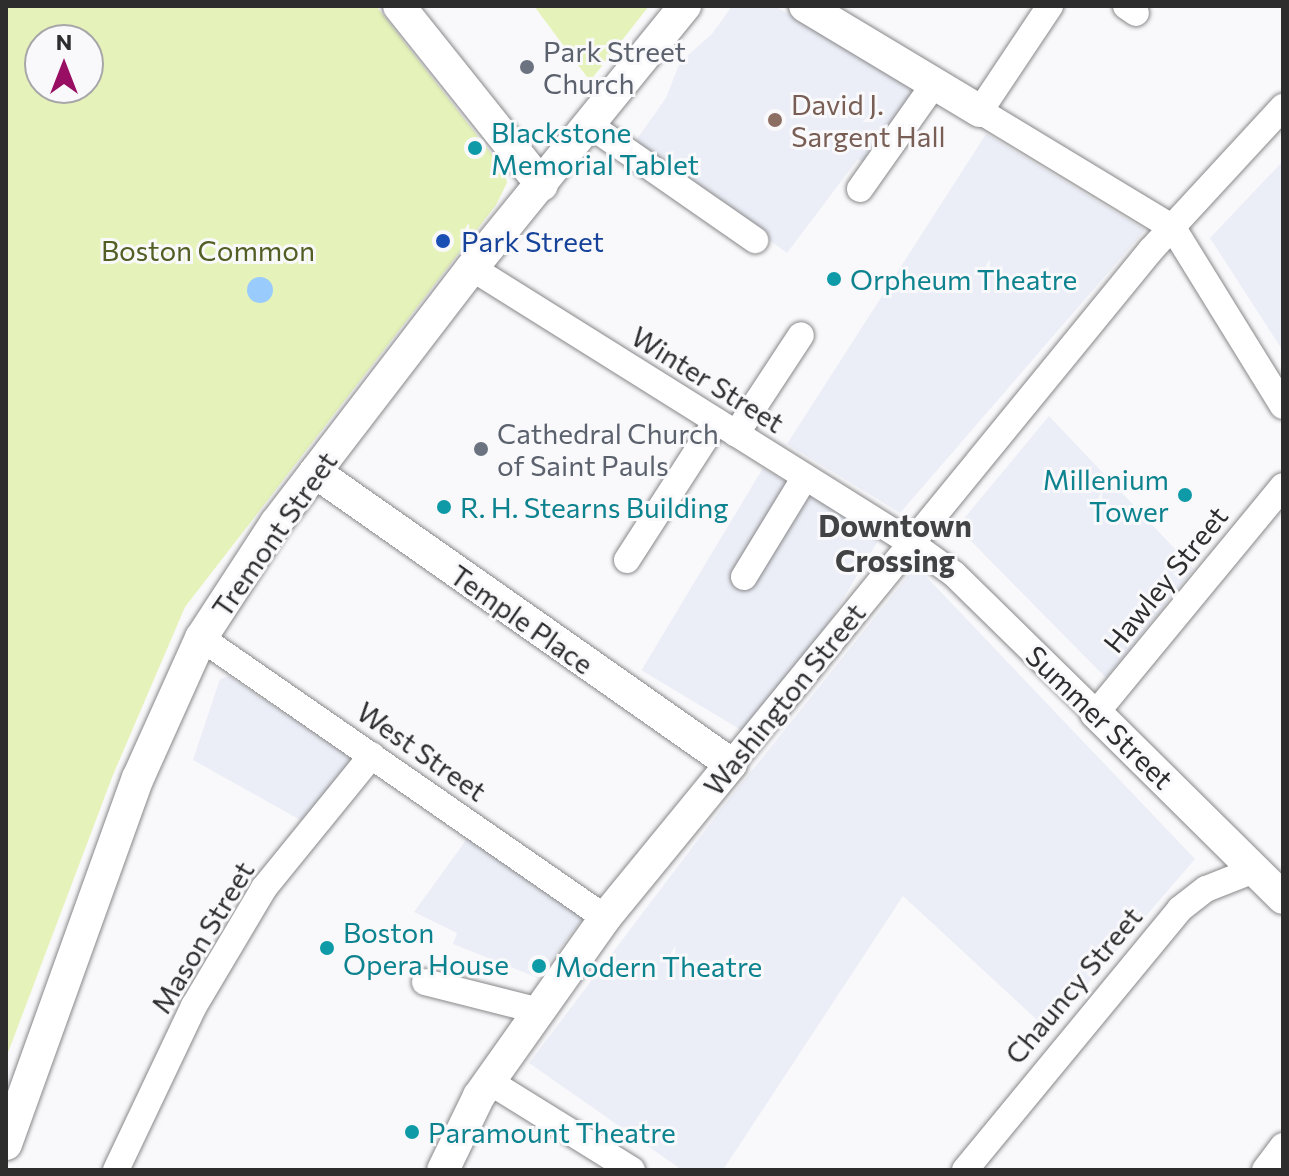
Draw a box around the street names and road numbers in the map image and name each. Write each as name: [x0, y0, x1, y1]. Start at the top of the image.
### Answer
street label: Winter Street: [626, 319, 790, 439]
street label: Tremont Street: [205, 445, 343, 623]
street label: Hawley Street: [1096, 499, 1234, 659]
street label: Temple Place: [444, 557, 600, 681]
street label: Washington Street: [696, 596, 872, 802]
street label: Summer Street: [1019, 638, 1181, 796]
street label: West Street: [351, 694, 493, 808]
street label: Mason Street: [144, 855, 260, 1019]
street label: Chauncy Street: [998, 900, 1148, 1070]

